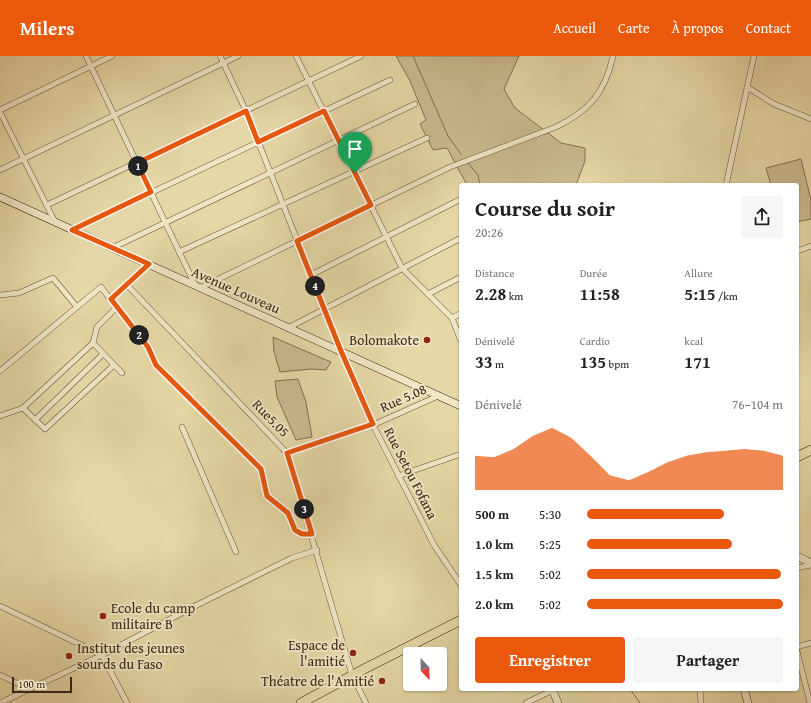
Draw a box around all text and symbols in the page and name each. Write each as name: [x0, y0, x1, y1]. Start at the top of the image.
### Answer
text: Milers: [20, 14, 74, 42]
text: Accueil: [553, 18, 596, 38]
text: Carte: [618, 18, 650, 38]
text: À propos: [672, 18, 724, 38]
text: Contact: [746, 18, 791, 38]
pin: [338, 132, 372, 173]
icon: arrive: [344, 138, 366, 160]
pin: 1: [128, 156, 148, 176]
text: 1: [135, 158, 141, 174]
text: Course du soir: [475, 192, 615, 224]
button: share: [741, 196, 783, 238]
text: 20:26: [475, 223, 503, 242]
street label: Avenue Louveau: [189, 262, 284, 319]
text: Distance: [475, 265, 514, 281]
text: Durée: [580, 265, 607, 281]
text: Allure: [684, 265, 713, 281]
pin: 4: [305, 276, 325, 296]
text: 4: [312, 278, 318, 294]
text: 2.28: [475, 281, 506, 306]
text: 11:58: [580, 281, 620, 306]
text: 5:15: [684, 281, 716, 306]
text: km: [506, 288, 523, 304]
text: /km: [716, 288, 738, 304]
pin: 2: [129, 325, 149, 345]
text: 2: [136, 327, 142, 343]
place label: Bolomakote: [349, 330, 419, 350]
text: Dénivelé: [475, 333, 515, 349]
text: Cardio: [580, 333, 610, 349]
text: kcal: [684, 333, 703, 349]
marker: Bolomakote: [422, 335, 432, 345]
text: 33: [475, 349, 493, 374]
text: 135: [580, 349, 606, 374]
text: 171: [684, 349, 711, 374]
text: m: [493, 356, 504, 372]
text: bpm: [606, 356, 629, 372]
street label: Rue 5.08: [377, 379, 430, 417]
street label: Rue5.05: [248, 395, 294, 441]
text: Dénivelé: [475, 395, 522, 414]
text: 76–104 m: [732, 395, 783, 414]
street label: Rue Setou Fofana: [379, 424, 443, 523]
pin: 3: [294, 499, 314, 519]
text: 3: [301, 501, 307, 517]
text: 500 m: [475, 505, 509, 524]
text: 5:30: [539, 505, 561, 524]
text: 1.0 km: [475, 535, 514, 554]
text: 5:25: [539, 535, 561, 554]
text: 1.5 km: [475, 565, 514, 584]
text: 5:02: [539, 565, 561, 584]
text: 2.0 km: [475, 595, 514, 614]
text: 5:02: [539, 595, 561, 614]
place label: Ecole du camp militaire B: [111, 598, 195, 634]
marker: Ecole du camp militaire B: [98, 611, 108, 621]
place label: Espace de l'amitié: [288, 635, 345, 671]
button: Enregistrer: [475, 637, 625, 683]
button: Partager: [633, 637, 783, 683]
place label: Institut des jeunes sourds du Faso: [77, 638, 185, 674]
north arrow: [403, 647, 447, 691]
map controls: [403, 647, 447, 691]
marker: Espace de l'amitié: [348, 648, 358, 658]
marker: Institut des jeunes sourds du Faso: [64, 651, 74, 661]
place label: Théatre de l'Amitié: [261, 671, 374, 691]
scale bar: [12, 675, 72, 694]
text: 100 m: [18, 676, 45, 692]
marker: Théatre de l'Amitié: [377, 676, 387, 686]

